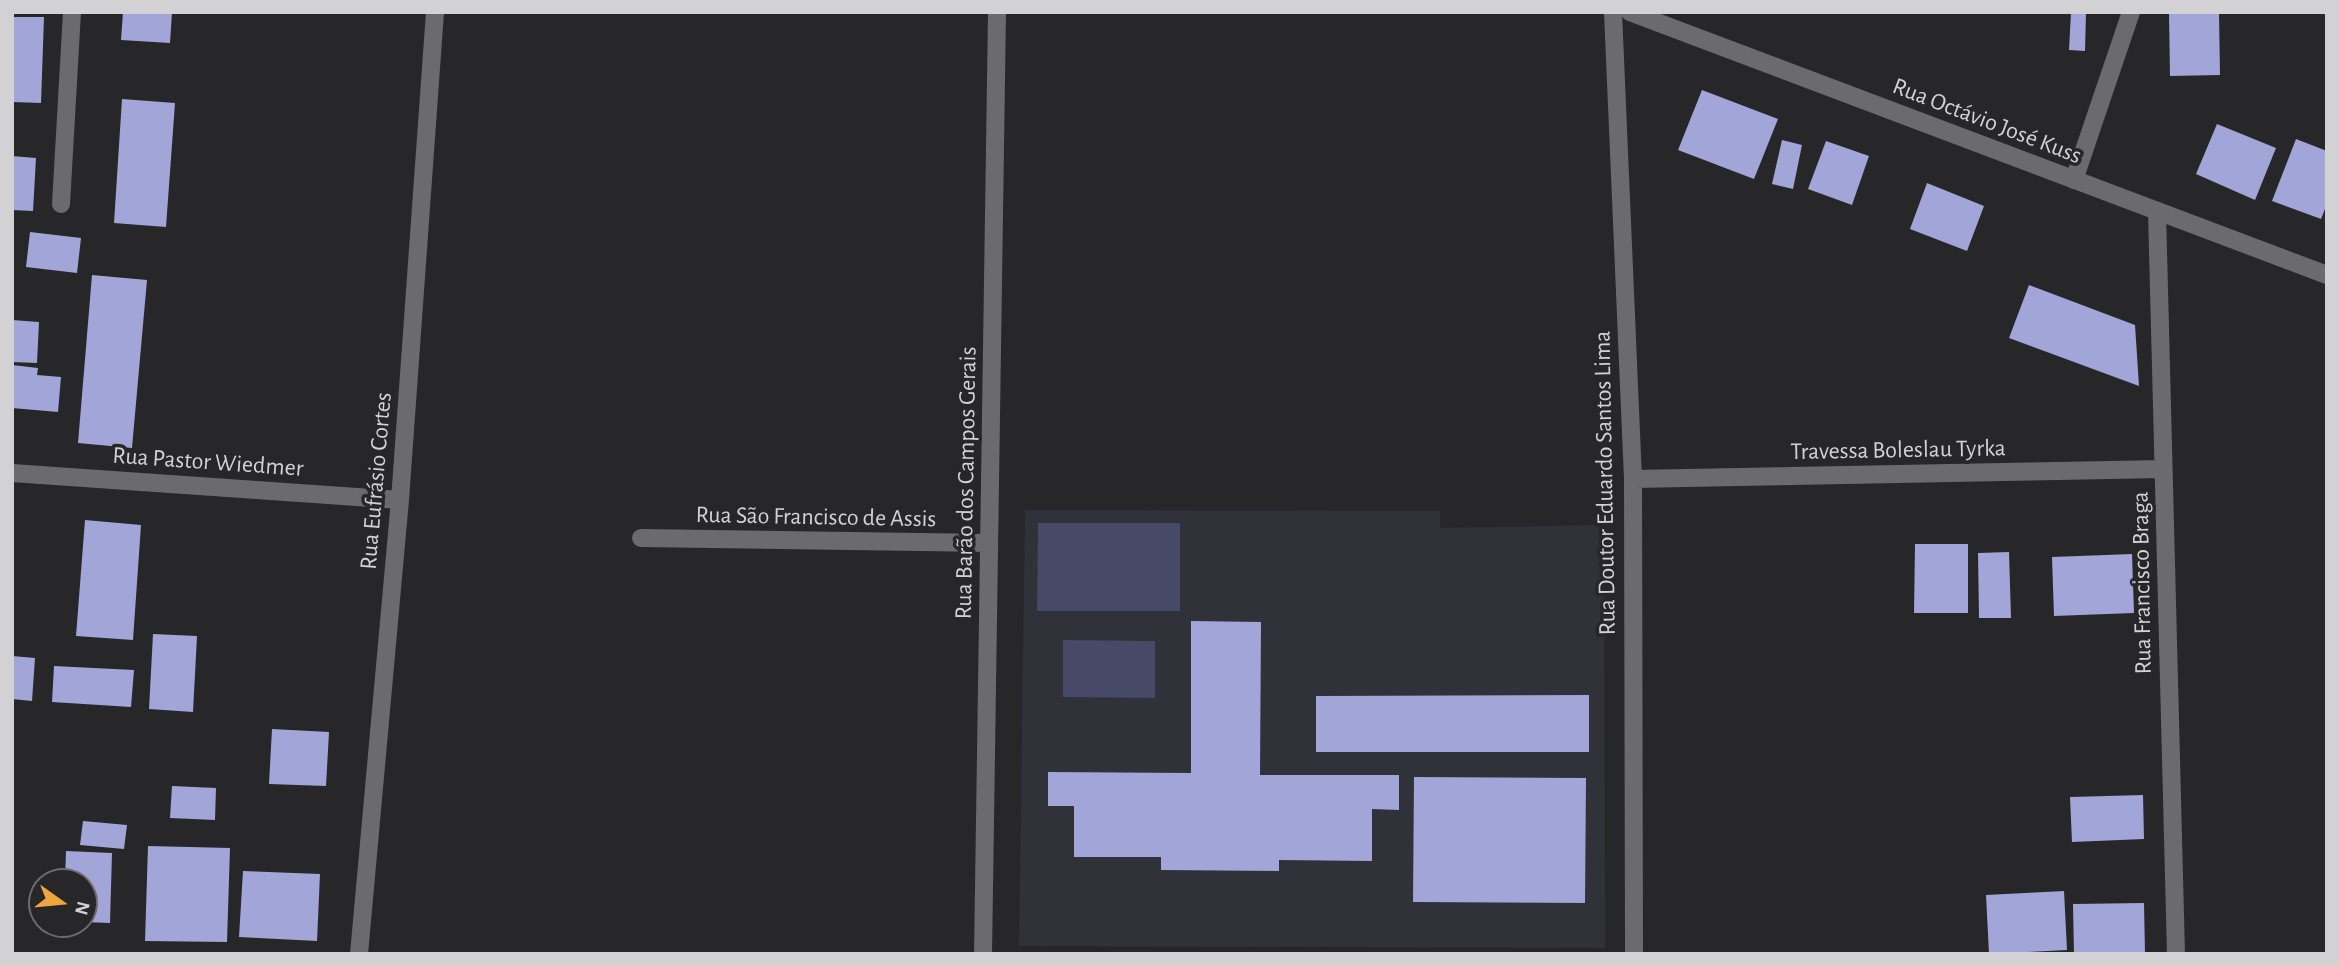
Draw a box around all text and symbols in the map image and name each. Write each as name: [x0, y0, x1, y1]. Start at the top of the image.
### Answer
street label: Rua Octávio José Kuss: [1888, 72, 2086, 170]
street label: Rua Doutor Eduardo Santos Lima: [1588, 330, 1622, 636]
street label: Rua Barão dos Campos Gerais: [949, 346, 983, 620]
street label: Rua Eufrásio Cortes: [354, 391, 398, 571]
street label: Travessa Boleslau Tyrka: [1790, 434, 2006, 466]
street label: Rua Pastor Wiedmer: [112, 441, 304, 483]
street label: Rua Francisco Braga: [2126, 491, 2158, 675]
street label: Rua São Francisco de Assis: [695, 501, 937, 533]
north arrow: [28, 868, 98, 938]
text: N: [71, 899, 93, 917]

